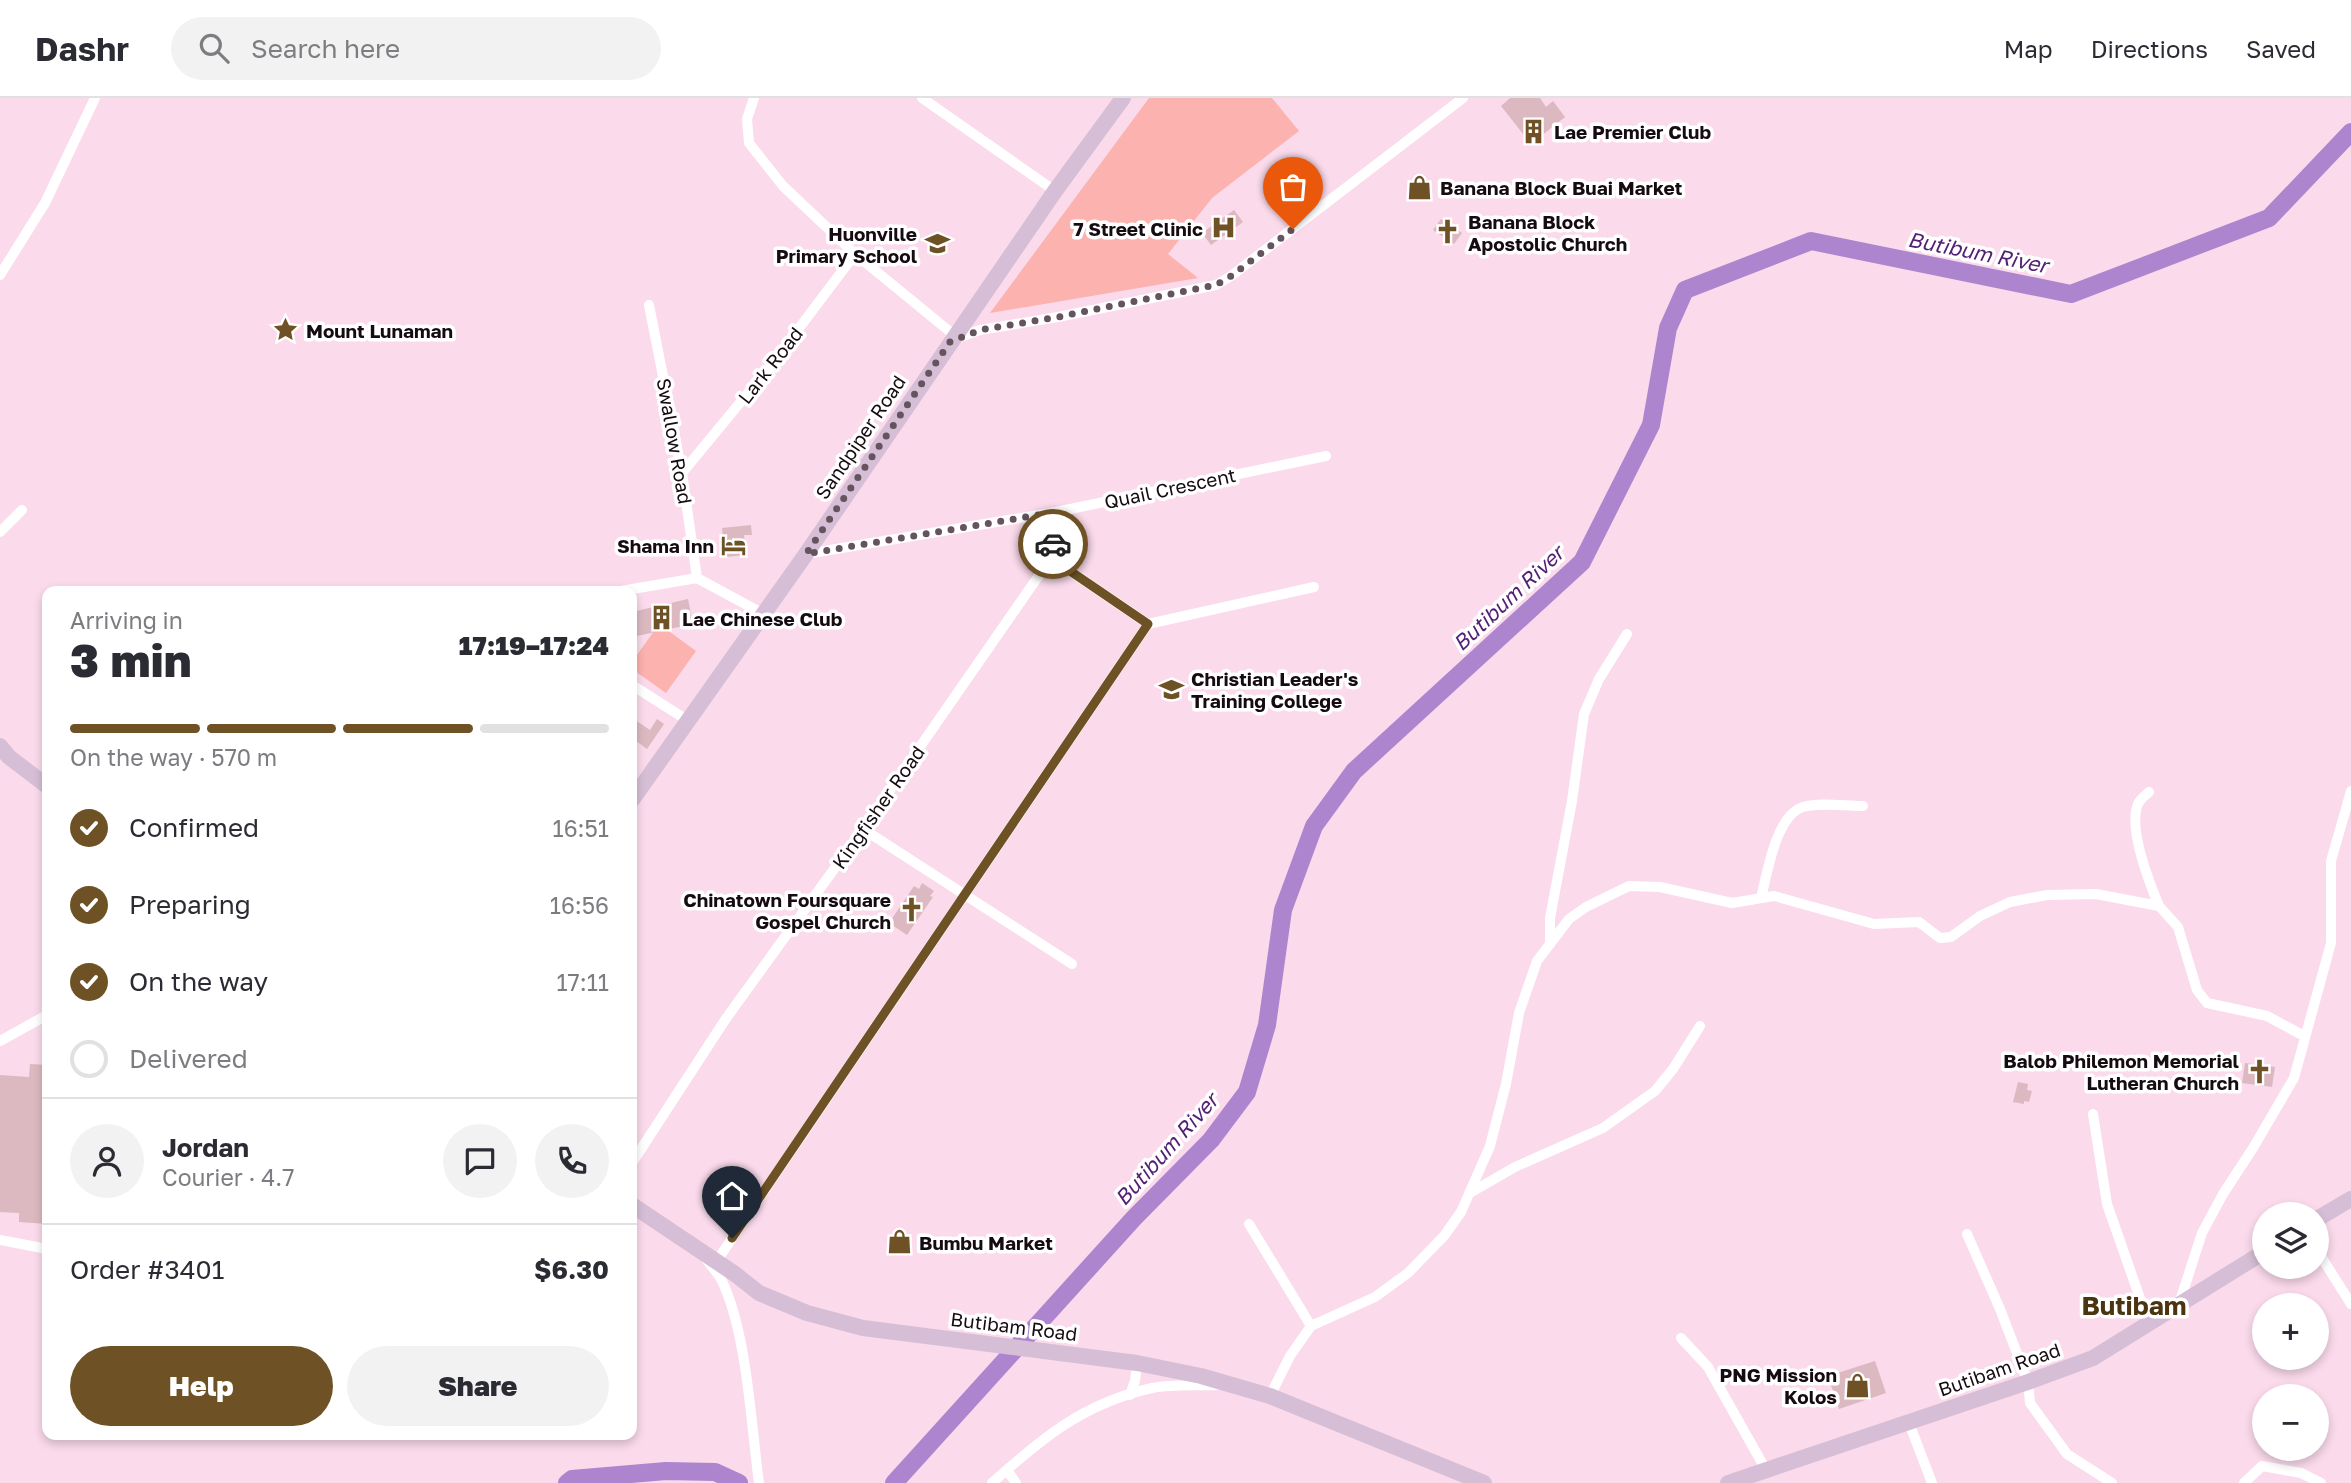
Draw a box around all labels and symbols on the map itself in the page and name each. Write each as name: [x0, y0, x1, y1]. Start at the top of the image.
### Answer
building icon: Lae Premier Club: [1520, 117, 1548, 145]
place label: Lae Premier Club: [1554, 120, 1711, 143]
pin: [1263, 157, 1323, 229]
shop icon: Banana Block Buai Market: [1406, 173, 1434, 201]
place label: Banana Block Buai Market: [1440, 176, 1683, 199]
place label: Banana Block Apostolic Church: [1468, 210, 1627, 255]
hospital icon: 7 Street Clinic: [1209, 214, 1237, 242]
place label: 7 Street Clinic: [1073, 217, 1203, 240]
church icon: Banana Block Apostolic Church: [1434, 218, 1462, 246]
place label: Huonville Primary School: [776, 222, 917, 267]
water label: Butibum River: [1906, 226, 2053, 279]
school or university icon: Huonville Primary School: [923, 230, 951, 258]
place icon: Mount Lunaman: [272, 316, 300, 344]
place label: Mount Lunaman: [306, 319, 453, 342]
street label: Lark Road: [733, 322, 807, 408]
street label: Sandpiper Road: [810, 371, 910, 503]
street label: Swallow Road: [653, 376, 697, 506]
street label: Quail Crescent: [1102, 463, 1238, 513]
courier: [1018, 509, 1088, 579]
hotel icon: Shama Inn: [720, 531, 748, 559]
place label: Shama Inn: [617, 534, 714, 557]
water label: Butibum River: [1447, 538, 1571, 656]
building icon: Lae Chinese Club: [648, 604, 676, 632]
place label: Lae Chinese Club: [682, 607, 843, 630]
place label: Christian Leader's Training College: [1191, 667, 1359, 712]
school or university icon: Christian Leader's Training College: [1157, 675, 1185, 703]
street label: Kingfisher Road: [827, 741, 929, 873]
place label: Chinatown Foursquare Gospel Church: [683, 888, 891, 933]
church icon: Chinatown Foursquare Gospel Church: [897, 896, 925, 924]
place label: Balob Philemon Memorial Lutheran Church: [2003, 1049, 2239, 1094]
church icon: Balob Philemon Memorial Lutheran Church: [2245, 1057, 2273, 1085]
water label: Butibum River: [1109, 1086, 1225, 1210]
pin: [702, 1166, 762, 1238]
shop icon: Bumbu Market: [885, 1228, 913, 1256]
place label: Bumbu Market: [919, 1231, 1053, 1254]
district label: Butibam: [2081, 1290, 2187, 1321]
street label: Butibam Road: [949, 1307, 1079, 1345]
street label: Butibam Road: [1935, 1337, 2063, 1401]
place label: PNG Mission Kolos: [1720, 1363, 1837, 1408]
shop icon: PNG Mission Kolos: [1843, 1371, 1871, 1399]

